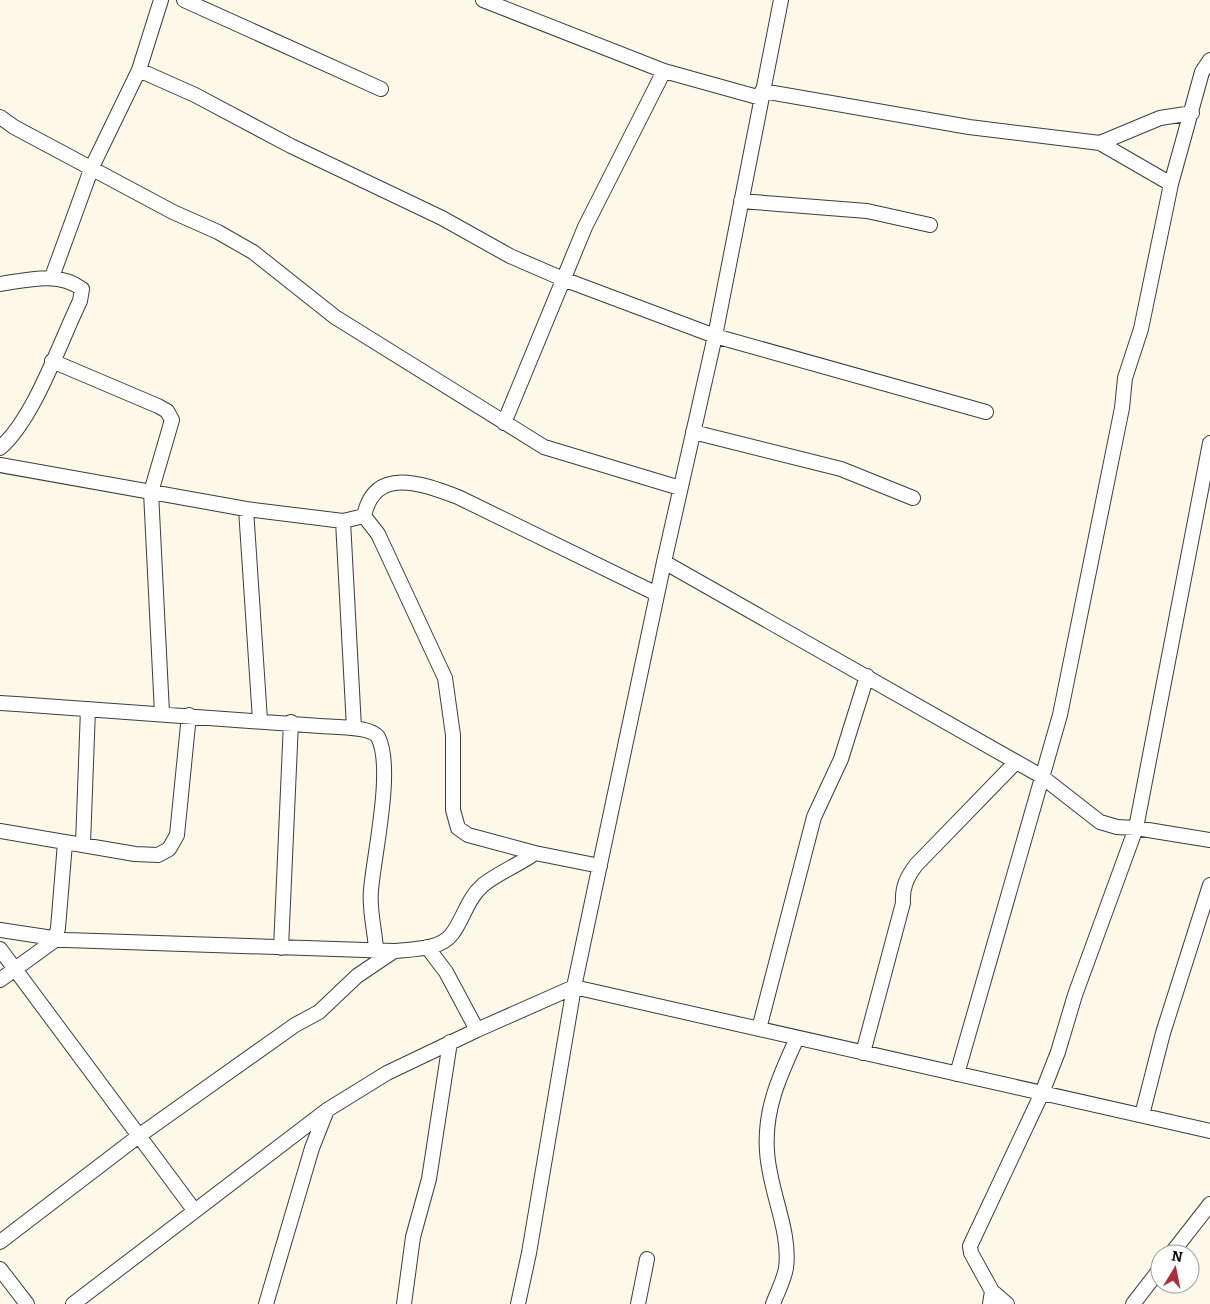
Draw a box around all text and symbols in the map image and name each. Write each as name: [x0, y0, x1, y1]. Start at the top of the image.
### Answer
north arrow: [1150, 1244, 1200, 1294]
text: N: [1170, 1247, 1184, 1266]

